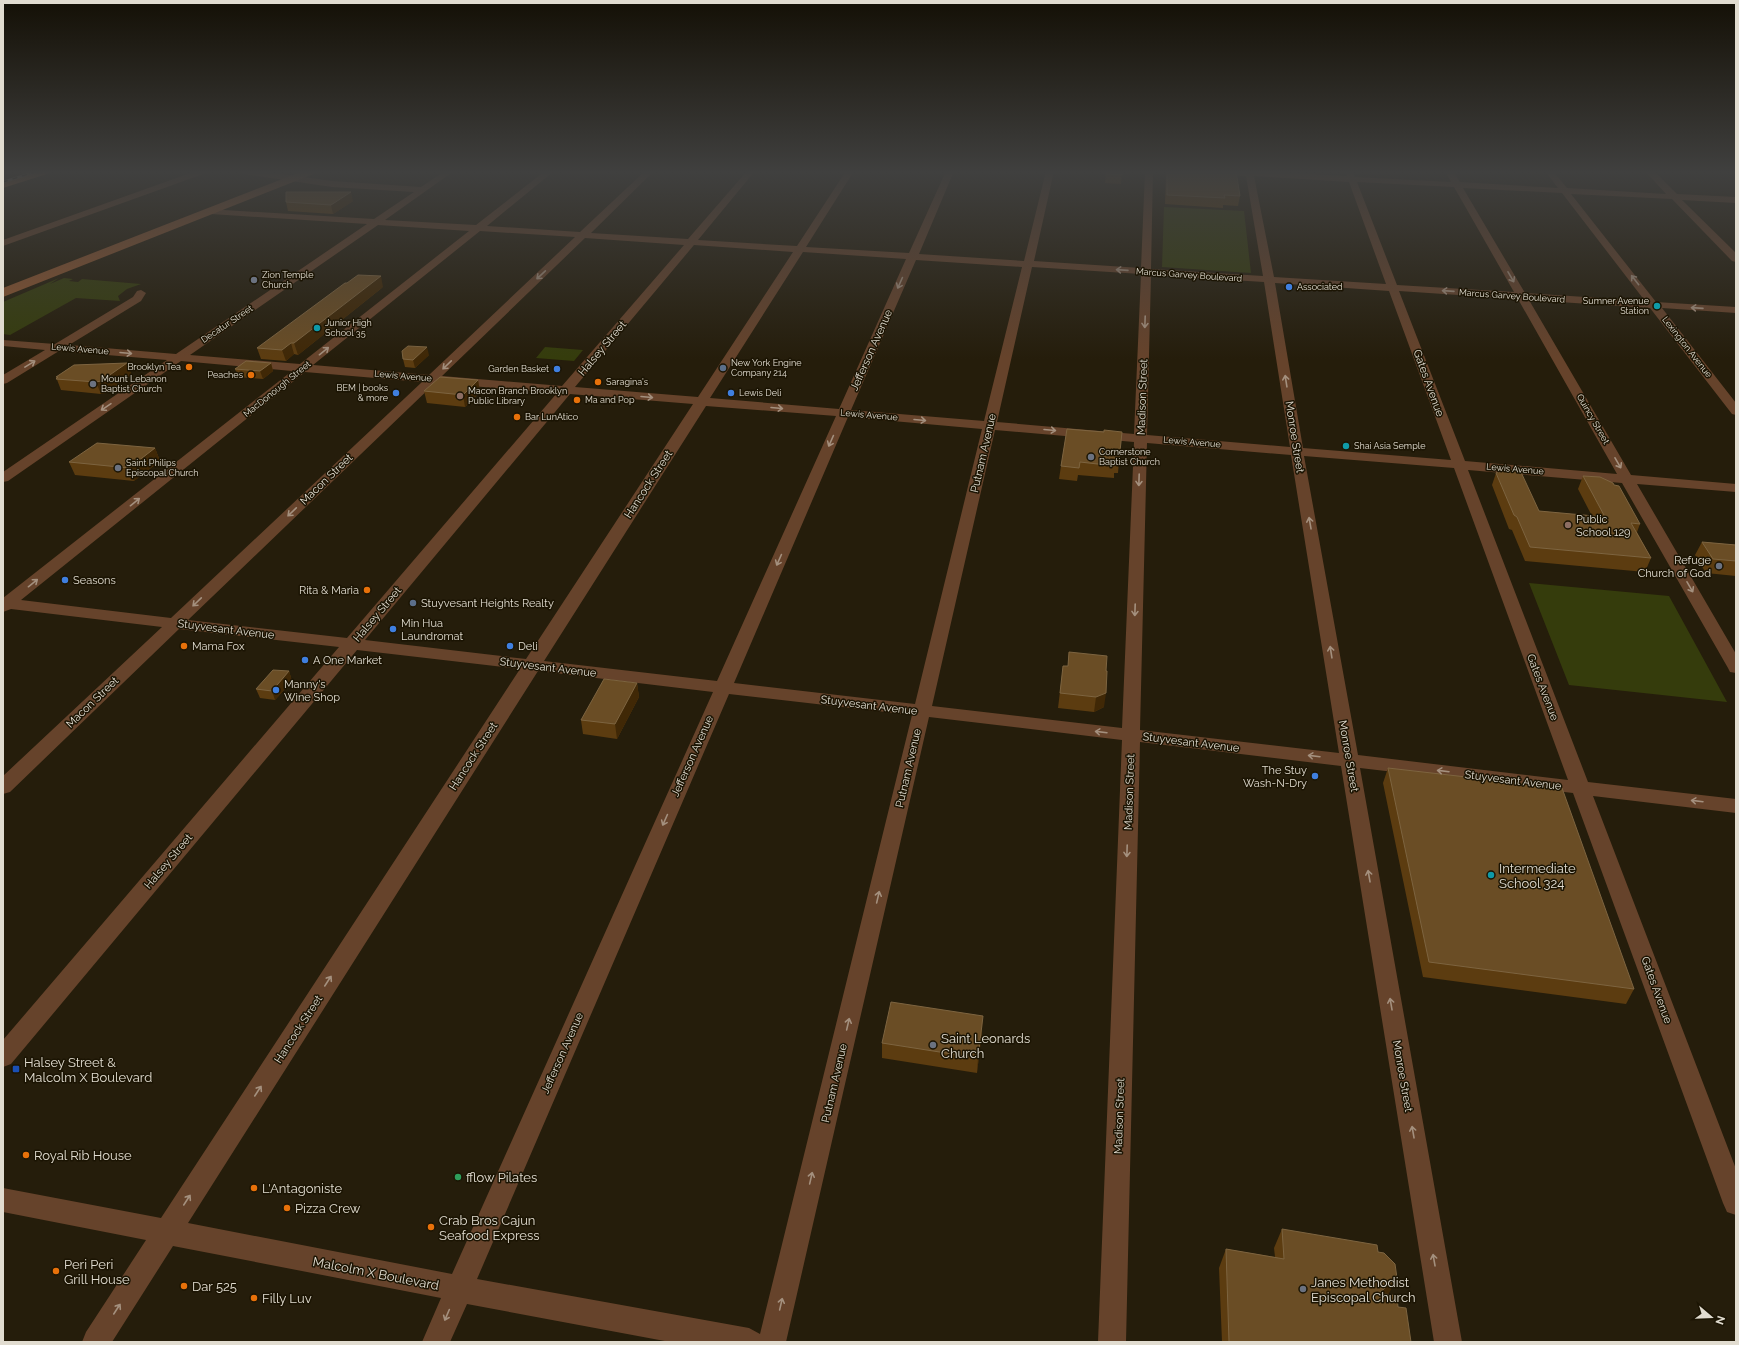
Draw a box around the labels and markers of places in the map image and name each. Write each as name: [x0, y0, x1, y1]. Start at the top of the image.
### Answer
place label: Zion Temple Church: [262, 270, 314, 290]
marker: Zion Temple Church: [249, 275, 259, 285]
marker: Associated: [1284, 282, 1294, 292]
place label: Associated: [1297, 282, 1343, 292]
place label: Sumner Avenue Station: [1583, 296, 1650, 316]
marker: Sumner Avenue Station: [1652, 301, 1662, 311]
place label: Junior High School 35: [325, 318, 372, 338]
marker: Junior High School 35: [312, 323, 322, 333]
place label: New York Engine Company 214: [731, 358, 802, 378]
place label: Brooklyn Tea: [127, 362, 181, 372]
marker: Brooklyn Tea: [184, 362, 194, 372]
marker: New York Engine Company 214: [718, 363, 728, 373]
place label: Garden Basket: [488, 364, 549, 374]
marker: Garden Basket: [552, 364, 562, 374]
place label: Peaches: [207, 370, 244, 380]
marker: Peaches: [246, 370, 256, 380]
place label: Mount Lebanon Baptist Church: [101, 374, 167, 394]
marker: Saragina's: [593, 377, 603, 387]
place label: Saragina's: [606, 377, 649, 387]
marker: Mount Lebanon Baptist Church: [88, 379, 98, 389]
place label: BEM | books & more: [337, 383, 389, 403]
place label: Macon Branch Brooklyn Public Library: [468, 386, 567, 406]
marker: BEM | books & more: [391, 388, 401, 398]
marker: Lewis Deli: [726, 388, 736, 398]
place label: Lewis Deli: [739, 388, 781, 398]
marker: Macon Branch Brooklyn Public Library: [455, 391, 465, 401]
marker: Ma and Pop: [572, 395, 582, 405]
place label: Ma and Pop: [585, 395, 635, 405]
marker: Bar LunAtico: [512, 412, 522, 422]
place label: Bar LunAtico: [525, 412, 578, 422]
marker: Shai Asia Semple: [1341, 441, 1351, 451]
place label: Shai Asia Semple: [1354, 441, 1426, 451]
place label: Cornerstone Baptist Church: [1099, 447, 1160, 467]
marker: Cornerstone Baptist Church: [1086, 452, 1096, 462]
place label: Saint Philips Episcopal Church: [126, 458, 198, 478]
marker: Saint Philips Episcopal Church: [113, 463, 123, 473]
place label: Public School 129: [1576, 513, 1631, 539]
marker: Public School 129: [1563, 520, 1573, 530]
place label: Refuge Church of God: [1638, 554, 1712, 580]
marker: Refuge Church of God: [1714, 561, 1724, 571]
place label: Seasons: [73, 574, 116, 587]
marker: Seasons: [60, 575, 70, 585]
place label: Rita & Maria: [299, 584, 359, 597]
marker: Rita & Maria: [362, 585, 372, 595]
place label: Stuyvesant Heights Realty: [421, 597, 554, 610]
marker: Stuyvesant Heights Realty: [408, 598, 418, 608]
place label: Min Hua Laundromat: [401, 617, 463, 643]
marker: Min Hua Laundromat: [388, 624, 398, 634]
place label: Mama Fox: [192, 640, 245, 653]
place label: Deli: [518, 640, 538, 653]
marker: Mama Fox: [179, 641, 189, 651]
marker: Deli: [505, 641, 515, 651]
place label: A One Market: [313, 654, 382, 667]
marker: A One Market: [300, 655, 310, 665]
place label: Manny's Wine Shop: [284, 678, 340, 704]
marker: Manny's Wine Shop: [271, 685, 281, 695]
place label: The Stuy Wash-N-Dry: [1243, 764, 1307, 790]
marker: The Stuy Wash-N-Dry: [1310, 771, 1320, 781]
place label: Intermediate School 324: [1499, 861, 1576, 891]
marker: Intermediate School 324: [1486, 870, 1496, 880]
place label: Saint Leonards Church: [941, 1031, 1030, 1061]
marker: Saint Leonards Church: [928, 1040, 938, 1050]
place label: Halsey Street & Malcolm X Boulevard: [24, 1055, 152, 1085]
marker: Halsey Street & Malcolm X Boulevard: [11, 1064, 21, 1074]
place label: Royal Rib House: [34, 1148, 132, 1163]
marker: Royal Rib House: [21, 1150, 31, 1160]
place label: fflow Pilates: [466, 1170, 537, 1185]
marker: fflow Pilates: [453, 1172, 463, 1182]
place label: L'Antagoniste: [262, 1181, 342, 1196]
marker: L'Antagoniste: [249, 1183, 259, 1193]
place label: Pizza Crew: [295, 1201, 361, 1216]
marker: Pizza Crew: [282, 1203, 292, 1213]
place label: Crab Bros Cajun Seafood Express: [439, 1213, 540, 1243]
marker: Crab Bros Cajun Seafood Express: [426, 1222, 436, 1232]
place label: Peri Peri Grill House: [64, 1257, 130, 1287]
marker: Peri Peri Grill House: [51, 1266, 61, 1276]
place label: Janes Methodist Episcopal Church: [1311, 1275, 1416, 1305]
place label: Dar 525: [192, 1279, 237, 1294]
marker: Dar 525: [179, 1281, 189, 1291]
marker: Janes Methodist Episcopal Church: [1298, 1284, 1308, 1294]
place label: Filly Luv: [262, 1291, 312, 1306]
marker: Filly Luv: [249, 1293, 259, 1303]

